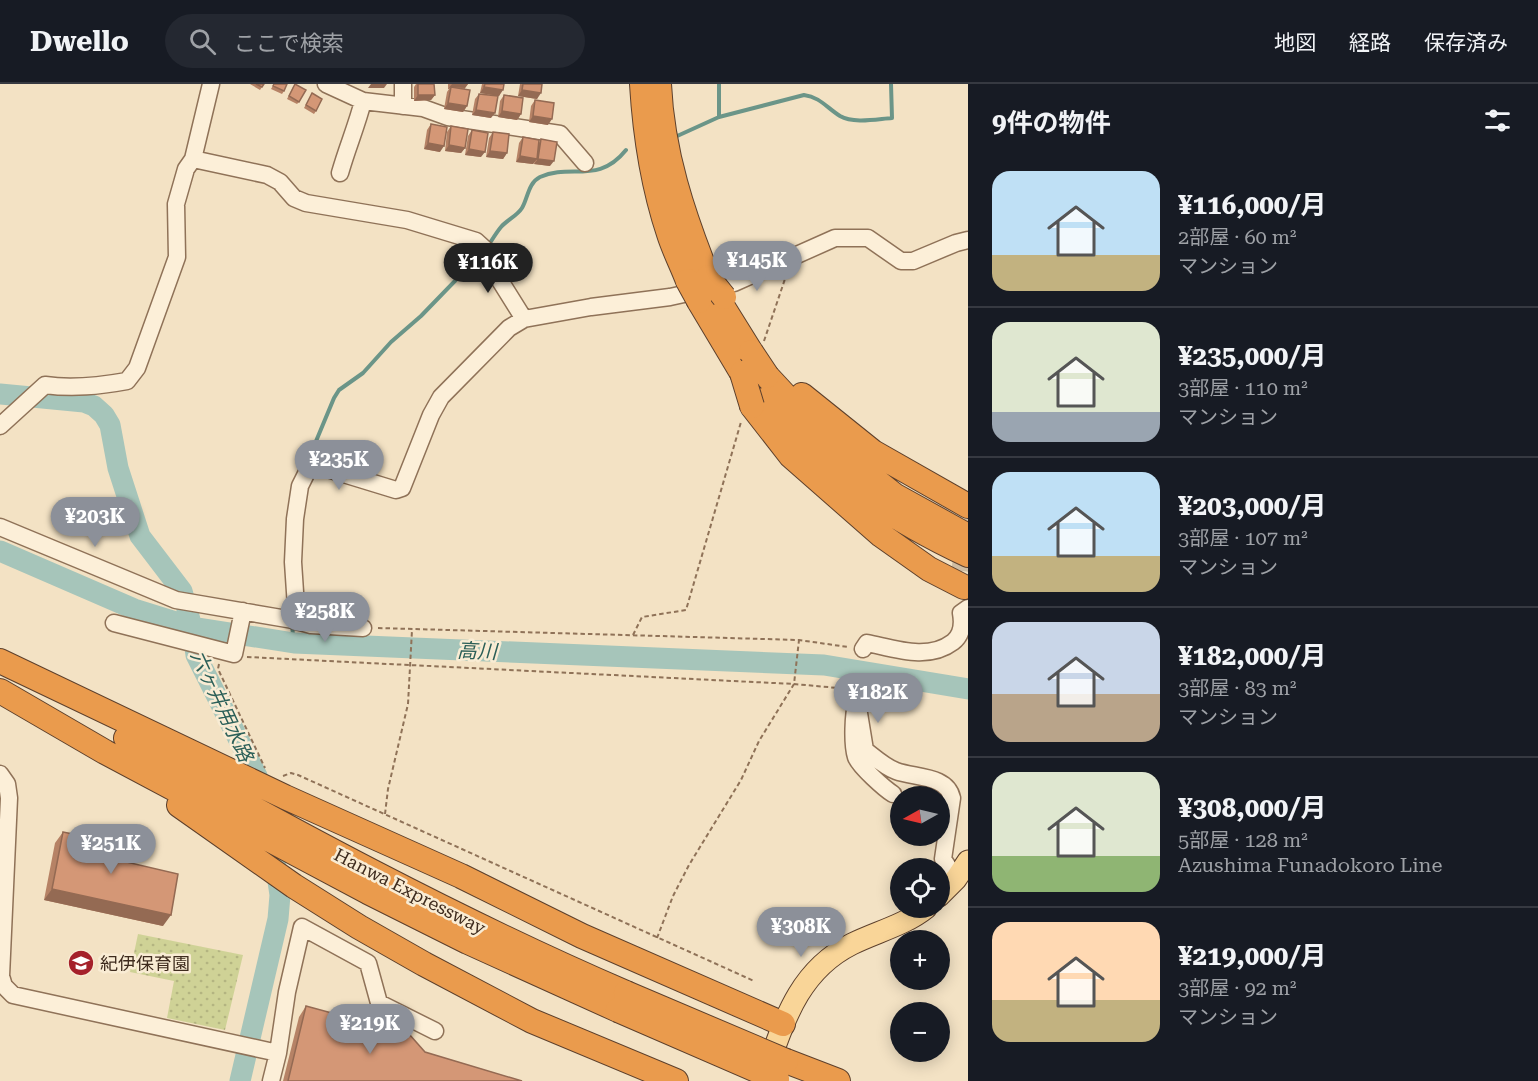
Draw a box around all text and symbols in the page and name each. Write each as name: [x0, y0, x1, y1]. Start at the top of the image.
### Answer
search box: [165, 14, 585, 68]
text: Dwello: [30, 25, 129, 58]
icon: search: [186, 25, 219, 58]
text: ここで検索: [234, 31, 344, 56]
text: 地図: [1274, 31, 1316, 55]
text: 経路: [1349, 31, 1391, 55]
text: 保存済み: [1424, 31, 1508, 55]
icon: filters: [1481, 104, 1514, 137]
text: 9件の物件: [992, 108, 1111, 138]
text: ¥116,000/月: [1178, 190, 1326, 220]
icon: home: [1040, 195, 1112, 267]
text: 2部屋 · 60 m²: [1178, 225, 1297, 249]
pin: ¥145K: [715, 241, 799, 292]
pin: ¥116K: [446, 243, 530, 294]
text: ¥145K: [727, 248, 787, 272]
text: ¥116K: [458, 250, 518, 274]
text: マンション: [1178, 254, 1278, 278]
text: ¥235,000/月: [1178, 341, 1326, 371]
icon: home: [1040, 346, 1112, 418]
text: 3部屋 · 110 m²: [1178, 376, 1308, 400]
text: マンション: [1178, 405, 1278, 429]
pin: ¥235K: [297, 440, 381, 491]
text: ¥235K: [309, 447, 369, 471]
text: ¥203,000/月: [1178, 491, 1326, 521]
icon: home: [1040, 496, 1112, 568]
pin: ¥203K: [53, 497, 137, 548]
text: ¥203K: [65, 504, 125, 528]
text: 3部屋 · 107 m²: [1178, 526, 1308, 550]
text: マンション: [1178, 555, 1278, 579]
pin: ¥258K: [283, 592, 367, 643]
text: ¥258K: [295, 599, 355, 623]
water label: 高川: [457, 638, 499, 664]
text: ¥182,000/月: [1178, 641, 1326, 671]
icon: home: [1040, 646, 1112, 718]
water label: 六ヶ井用水路: [186, 647, 259, 767]
pin: ¥182K: [836, 673, 920, 724]
text: 3部屋 · 83 m²: [1178, 676, 1297, 700]
text: ¥182K: [848, 680, 908, 704]
text: マンション: [1178, 705, 1278, 729]
north arrow: [890, 786, 950, 846]
map controls: [890, 786, 950, 1062]
text: ¥308,000/月: [1178, 793, 1326, 823]
icon: home: [1040, 796, 1112, 868]
pin: ¥251K: [69, 824, 153, 875]
text: 5部屋 · 128 m²: [1178, 828, 1308, 852]
text: ¥251K: [81, 831, 141, 855]
street label: Hanwa Expressway: [331, 844, 490, 938]
text: Azushima Funadokoro Line: [1178, 853, 1442, 877]
button: locate: [890, 858, 950, 918]
pin: ¥308K: [759, 907, 843, 958]
text: ¥308K: [771, 914, 831, 938]
button: +: [890, 930, 950, 990]
text: ¥219,000/月: [1178, 941, 1326, 971]
icon: home: [1040, 946, 1112, 1018]
school or university icon: 紀伊保育園: [66, 948, 96, 978]
place label: 紀伊保育園: [100, 953, 190, 974]
text: 3部屋 · 92 m²: [1178, 976, 1297, 1000]
button: −: [890, 1002, 950, 1062]
pin: ¥219K: [328, 1004, 412, 1055]
text: マンション: [1178, 1005, 1278, 1029]
text: ¥219K: [340, 1011, 400, 1035]

